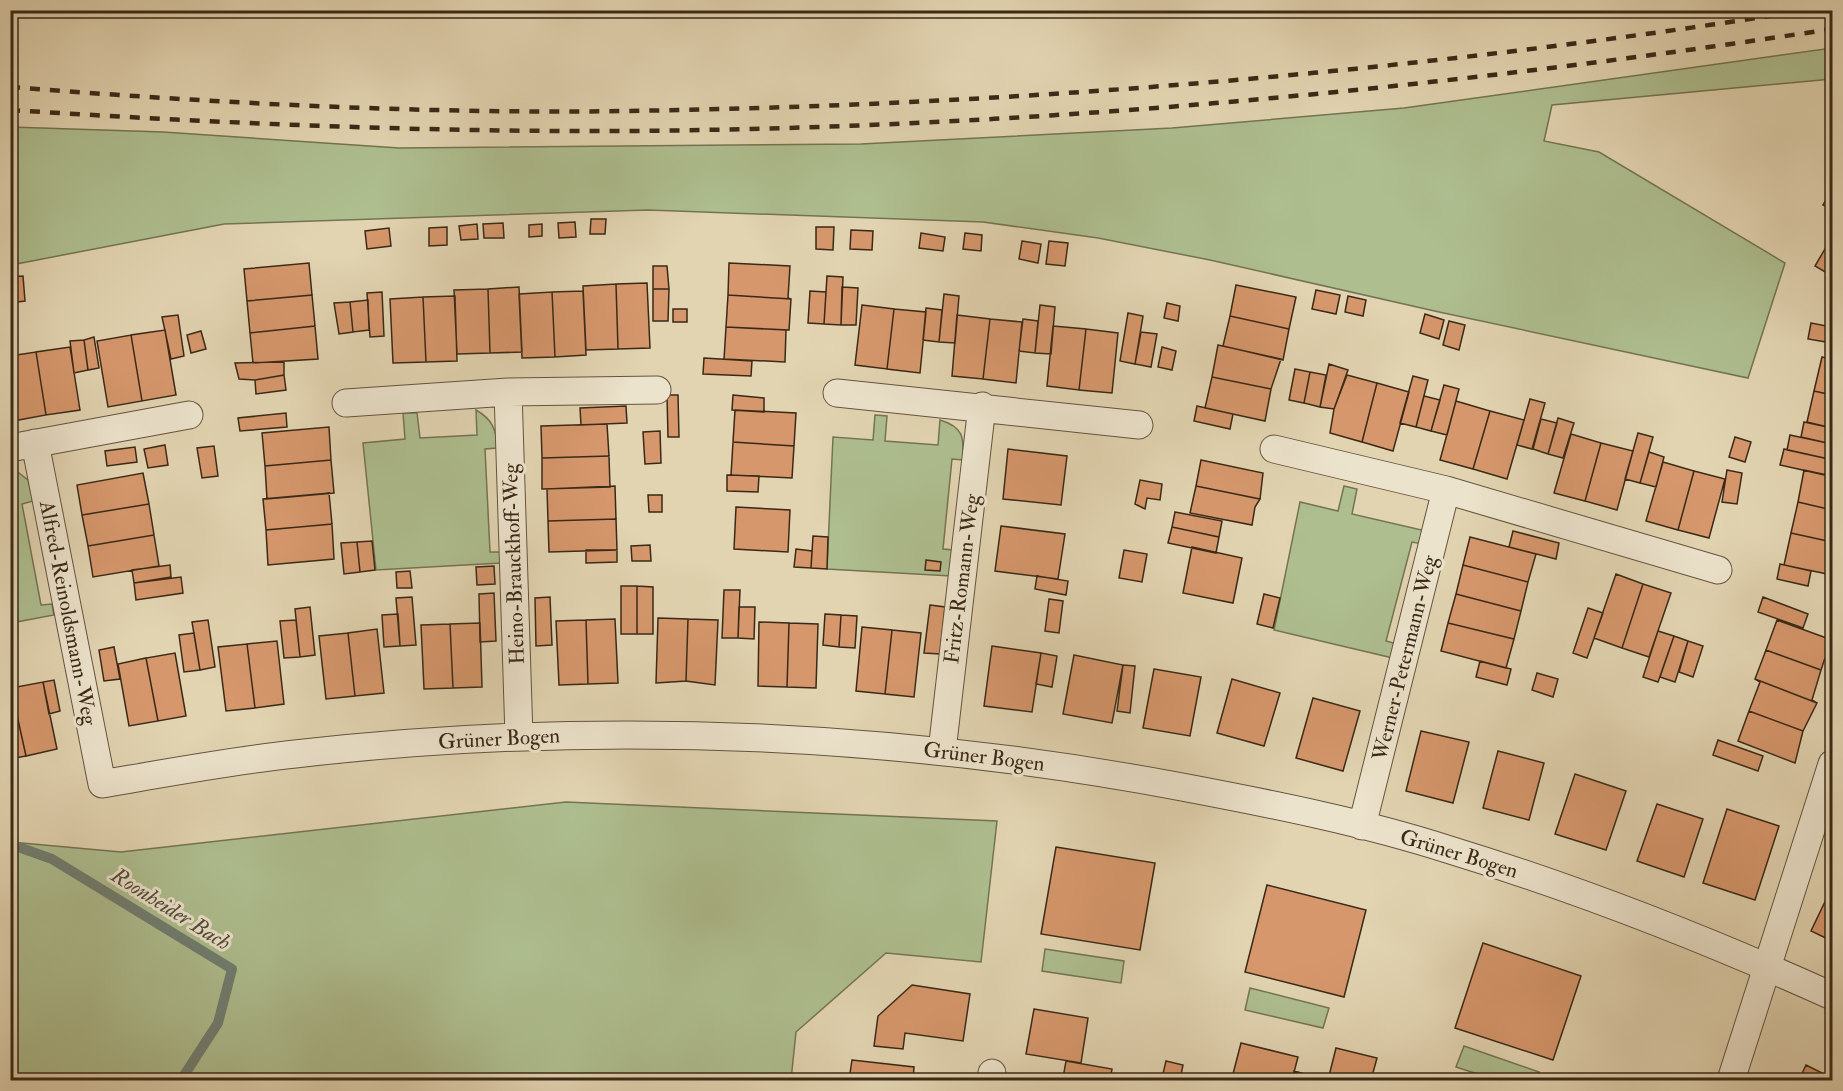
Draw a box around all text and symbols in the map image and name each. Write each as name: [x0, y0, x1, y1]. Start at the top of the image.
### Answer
street label: Heino-Brauckhoff-Weg: [497, 462, 531, 665]
street label: Fritz-Romann-Weg: [938, 492, 986, 665]
street label: Alfred-Reinoldsmann-Weg: [33, 497, 103, 728]
street label: Werner-Petermann-Weg: [1366, 552, 1444, 764]
street label: Grüner Bogen: [437, 722, 561, 756]
street label: Grüner Bogen: [922, 736, 1046, 778]
street label: Grüner Bogen: [1397, 823, 1521, 885]
water label: Roonheider Bach: [105, 861, 236, 957]

